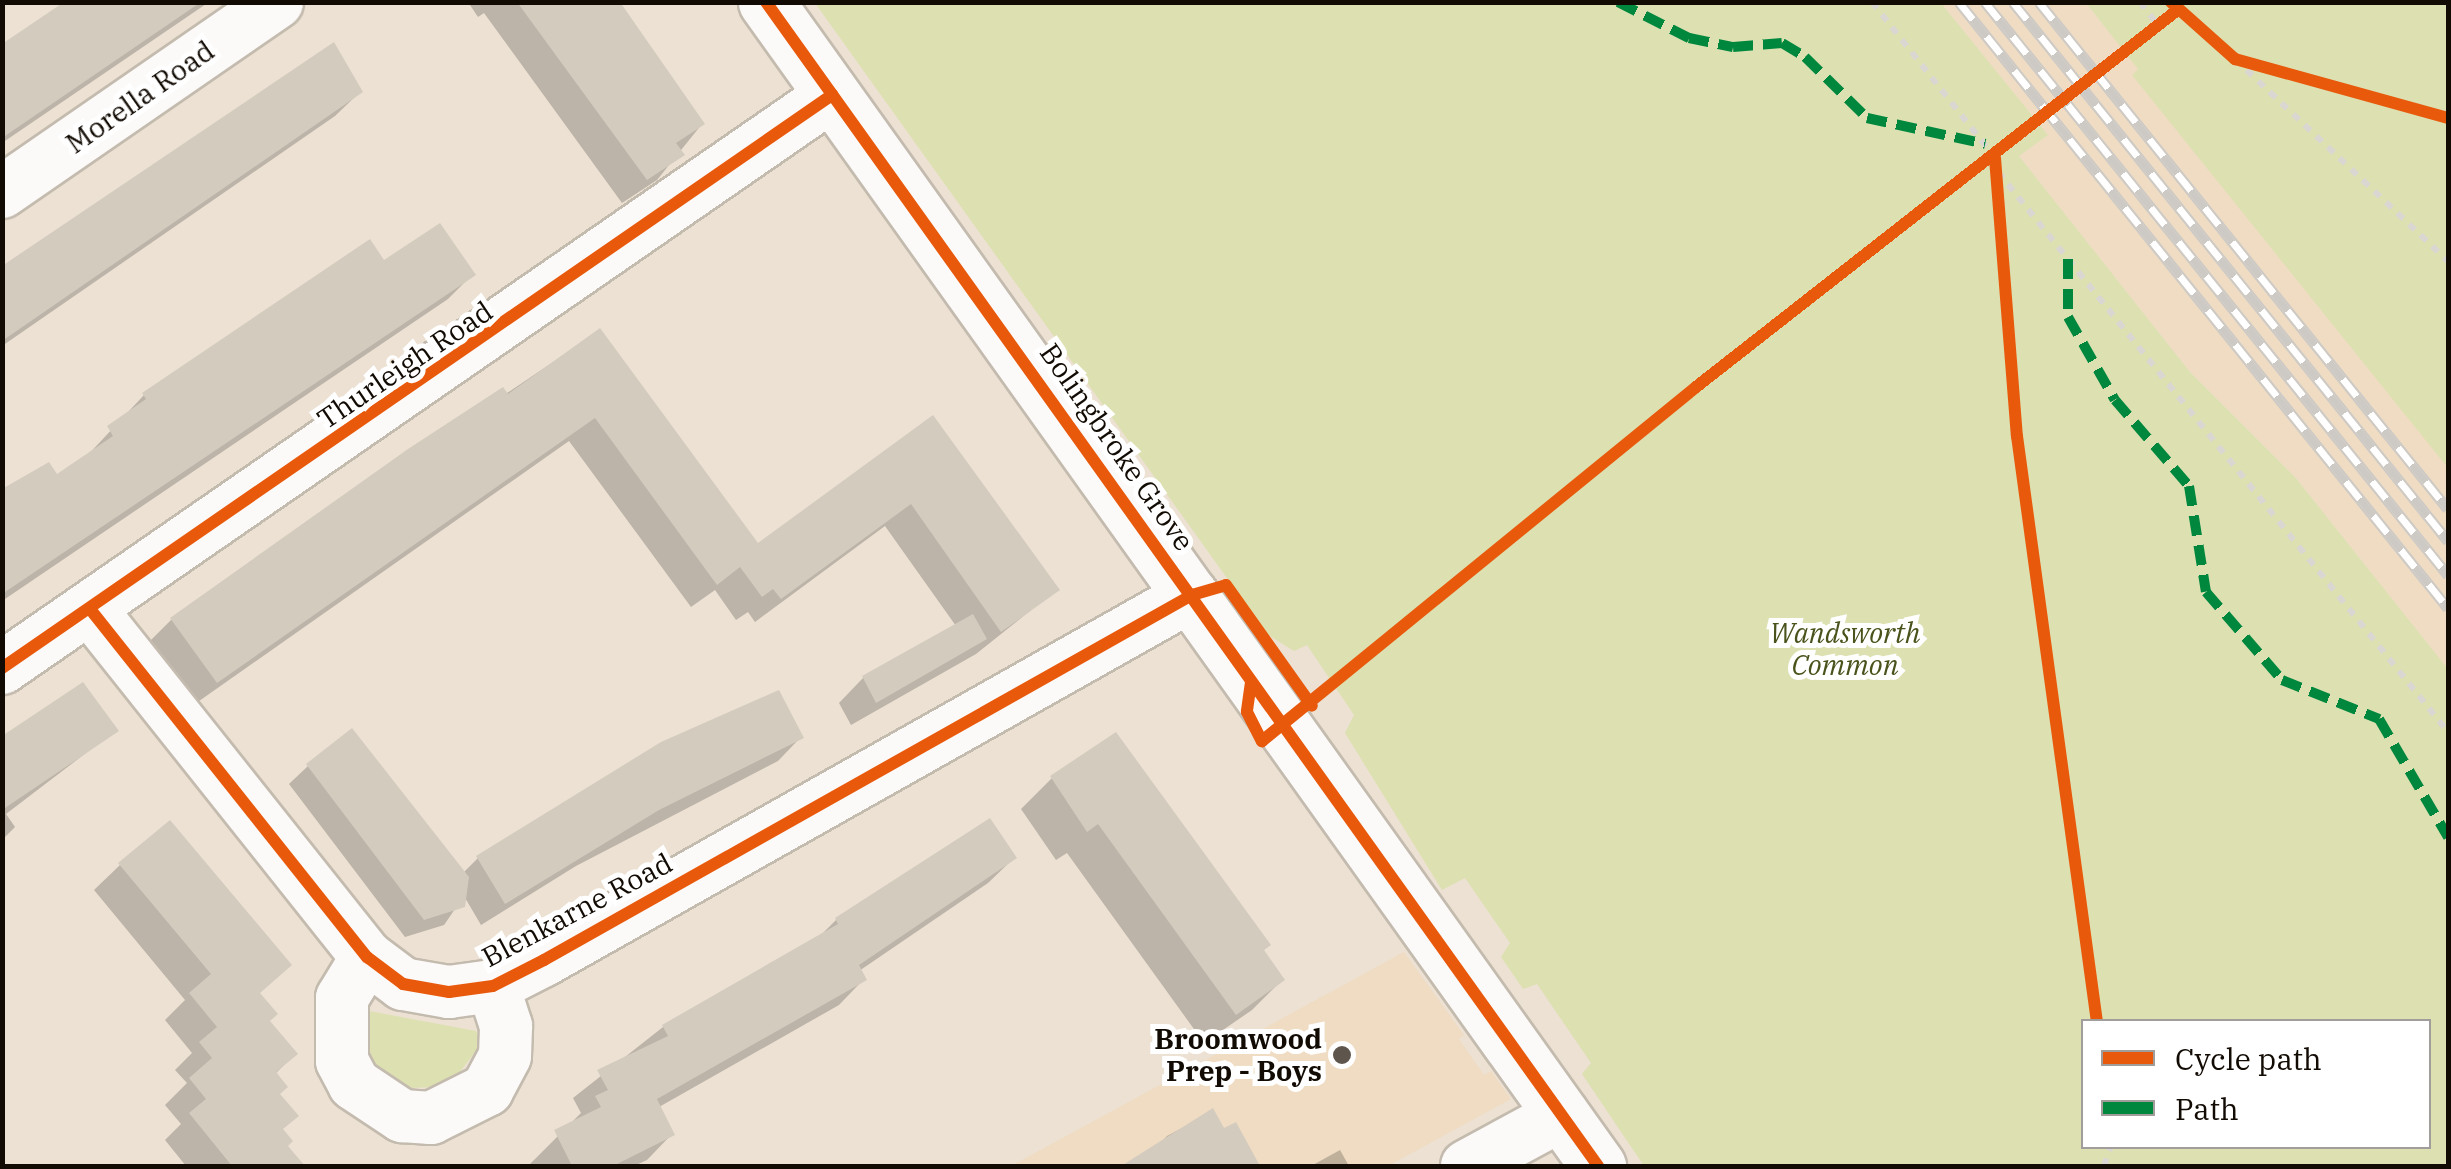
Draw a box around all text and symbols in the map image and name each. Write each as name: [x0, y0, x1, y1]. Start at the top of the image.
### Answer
street label: Morella Road: [60, 34, 220, 160]
street label: Thurleigh Road: [311, 294, 499, 436]
street label: Bolingbroke Grove: [1033, 337, 1201, 557]
park label: Wandsworth Common: [1770, 616, 1920, 682]
street label: Blenkarne Road: [476, 846, 678, 974]
legend: [2081, 1019, 2431, 1149]
place label: Broomwood Prep - Boys: [1154, 1022, 1322, 1088]
text: Cycle path: [2175, 1039, 2322, 1078]
marker: Broomwood Prep - Boys: [1331, 1044, 1353, 1066]
text: Path: [2175, 1089, 2239, 1128]

